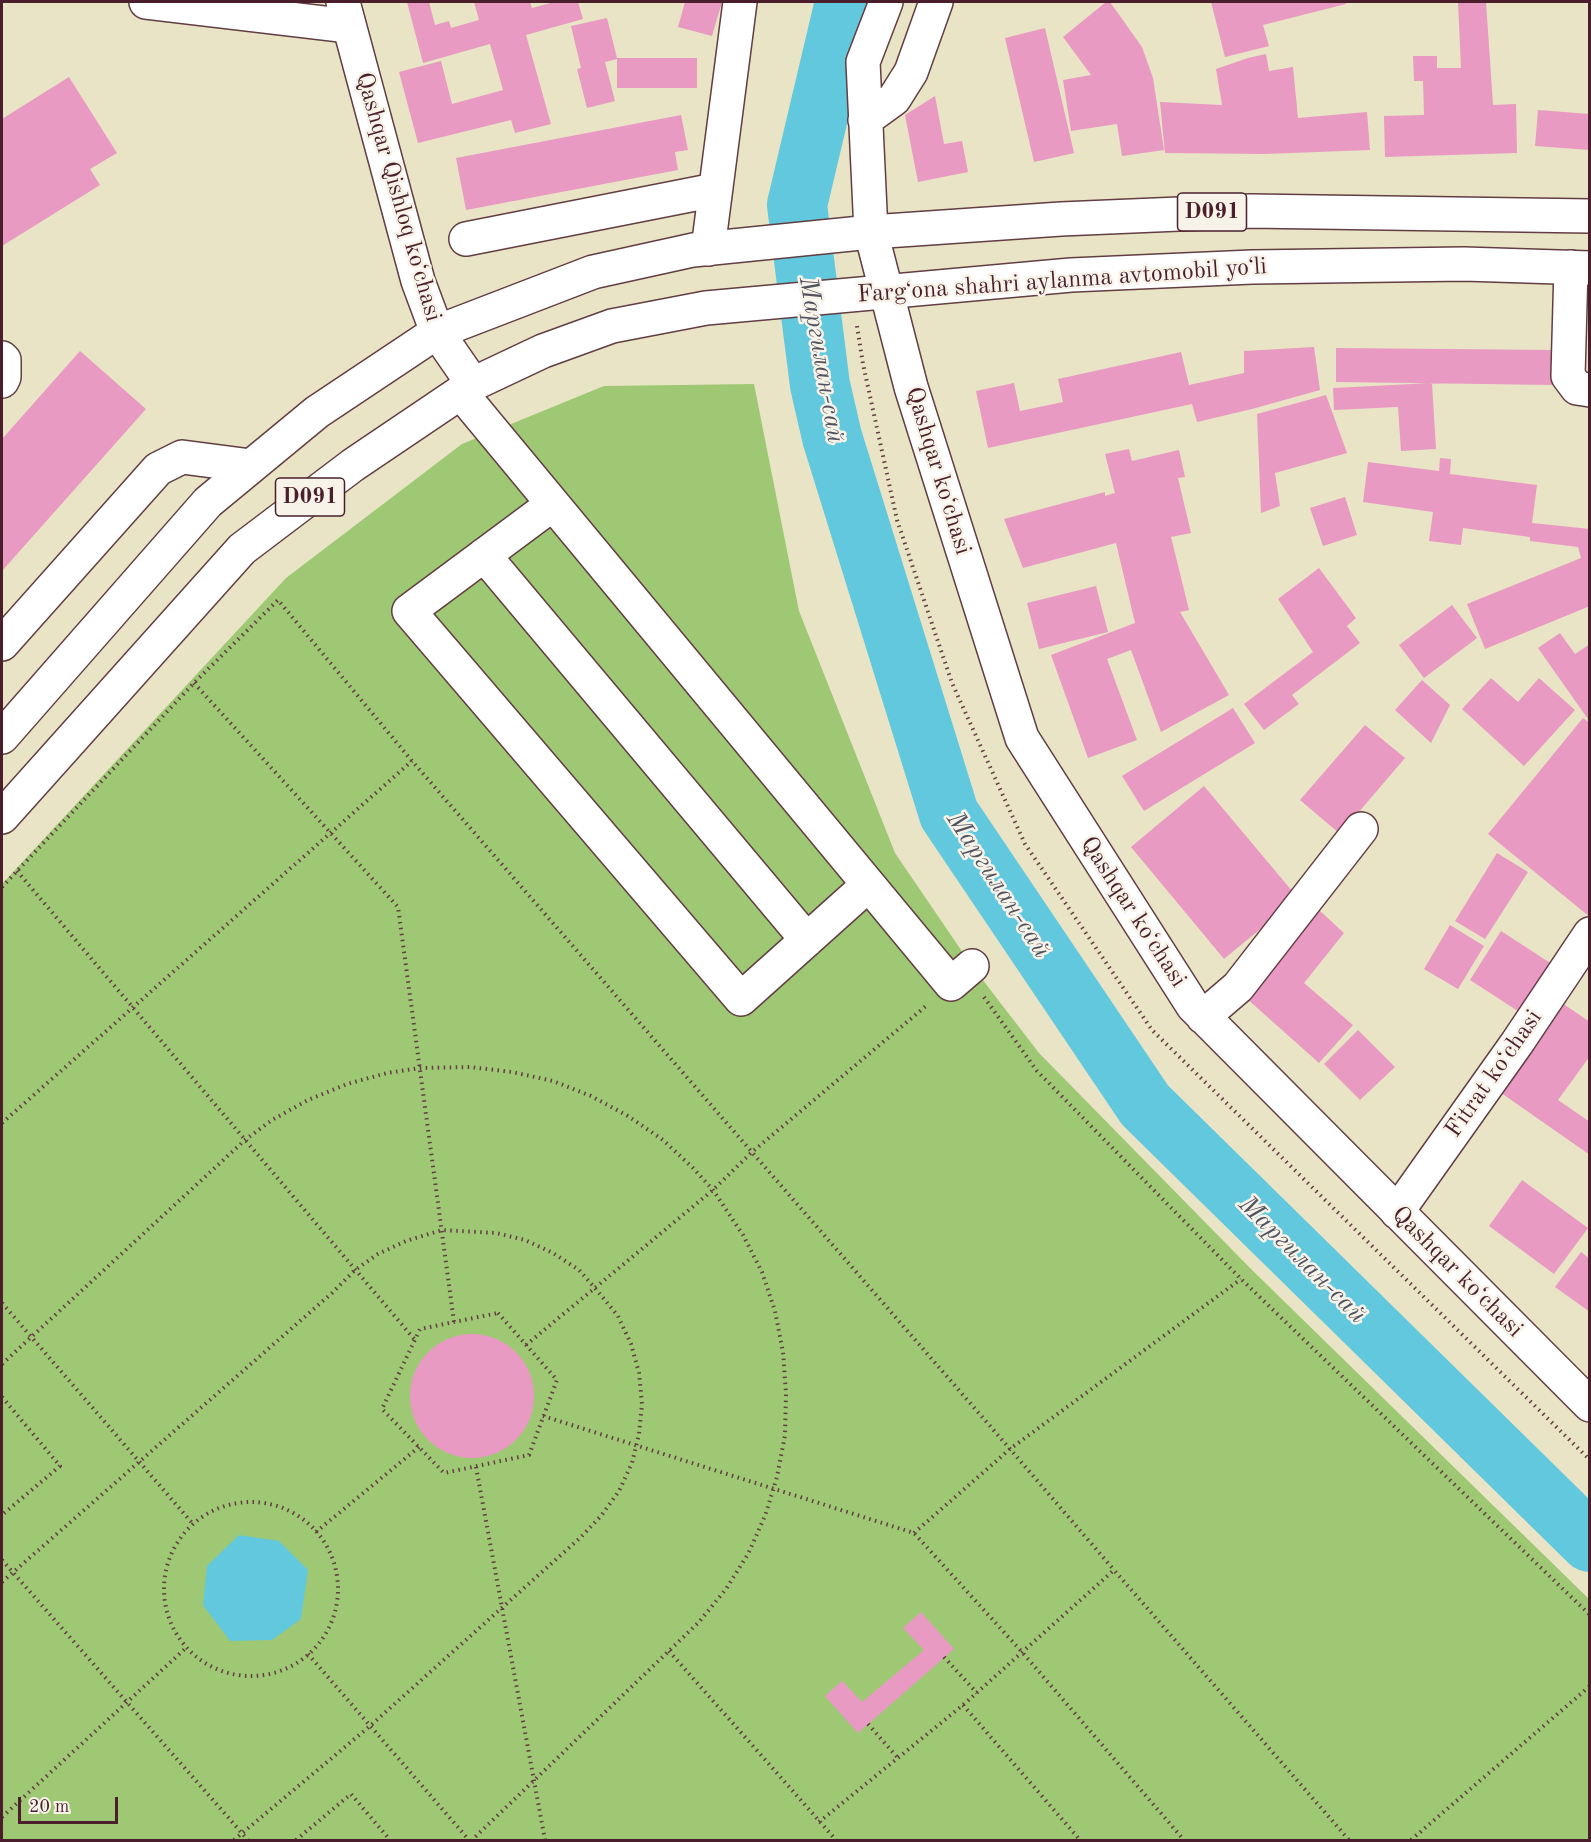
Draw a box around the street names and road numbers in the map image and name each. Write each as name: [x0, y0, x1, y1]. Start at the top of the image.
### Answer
street label: Qashqar Qishloq koʻchasi: [349, 69, 447, 325]
road number: D091: [1178, 193, 1246, 231]
street label: Fargʻona shahri aylanma avtomobil yoʻli: [856, 252, 1268, 310]
street label: Qashqar koʻchasi: [899, 384, 977, 558]
road number: D091: [276, 478, 344, 516]
street label: Qashqar koʻchasi: [1074, 831, 1192, 993]
street label: Fitrat koʻchasi: [1439, 1005, 1549, 1143]
street label: Qashqar koʻchasi: [1385, 1200, 1529, 1344]

